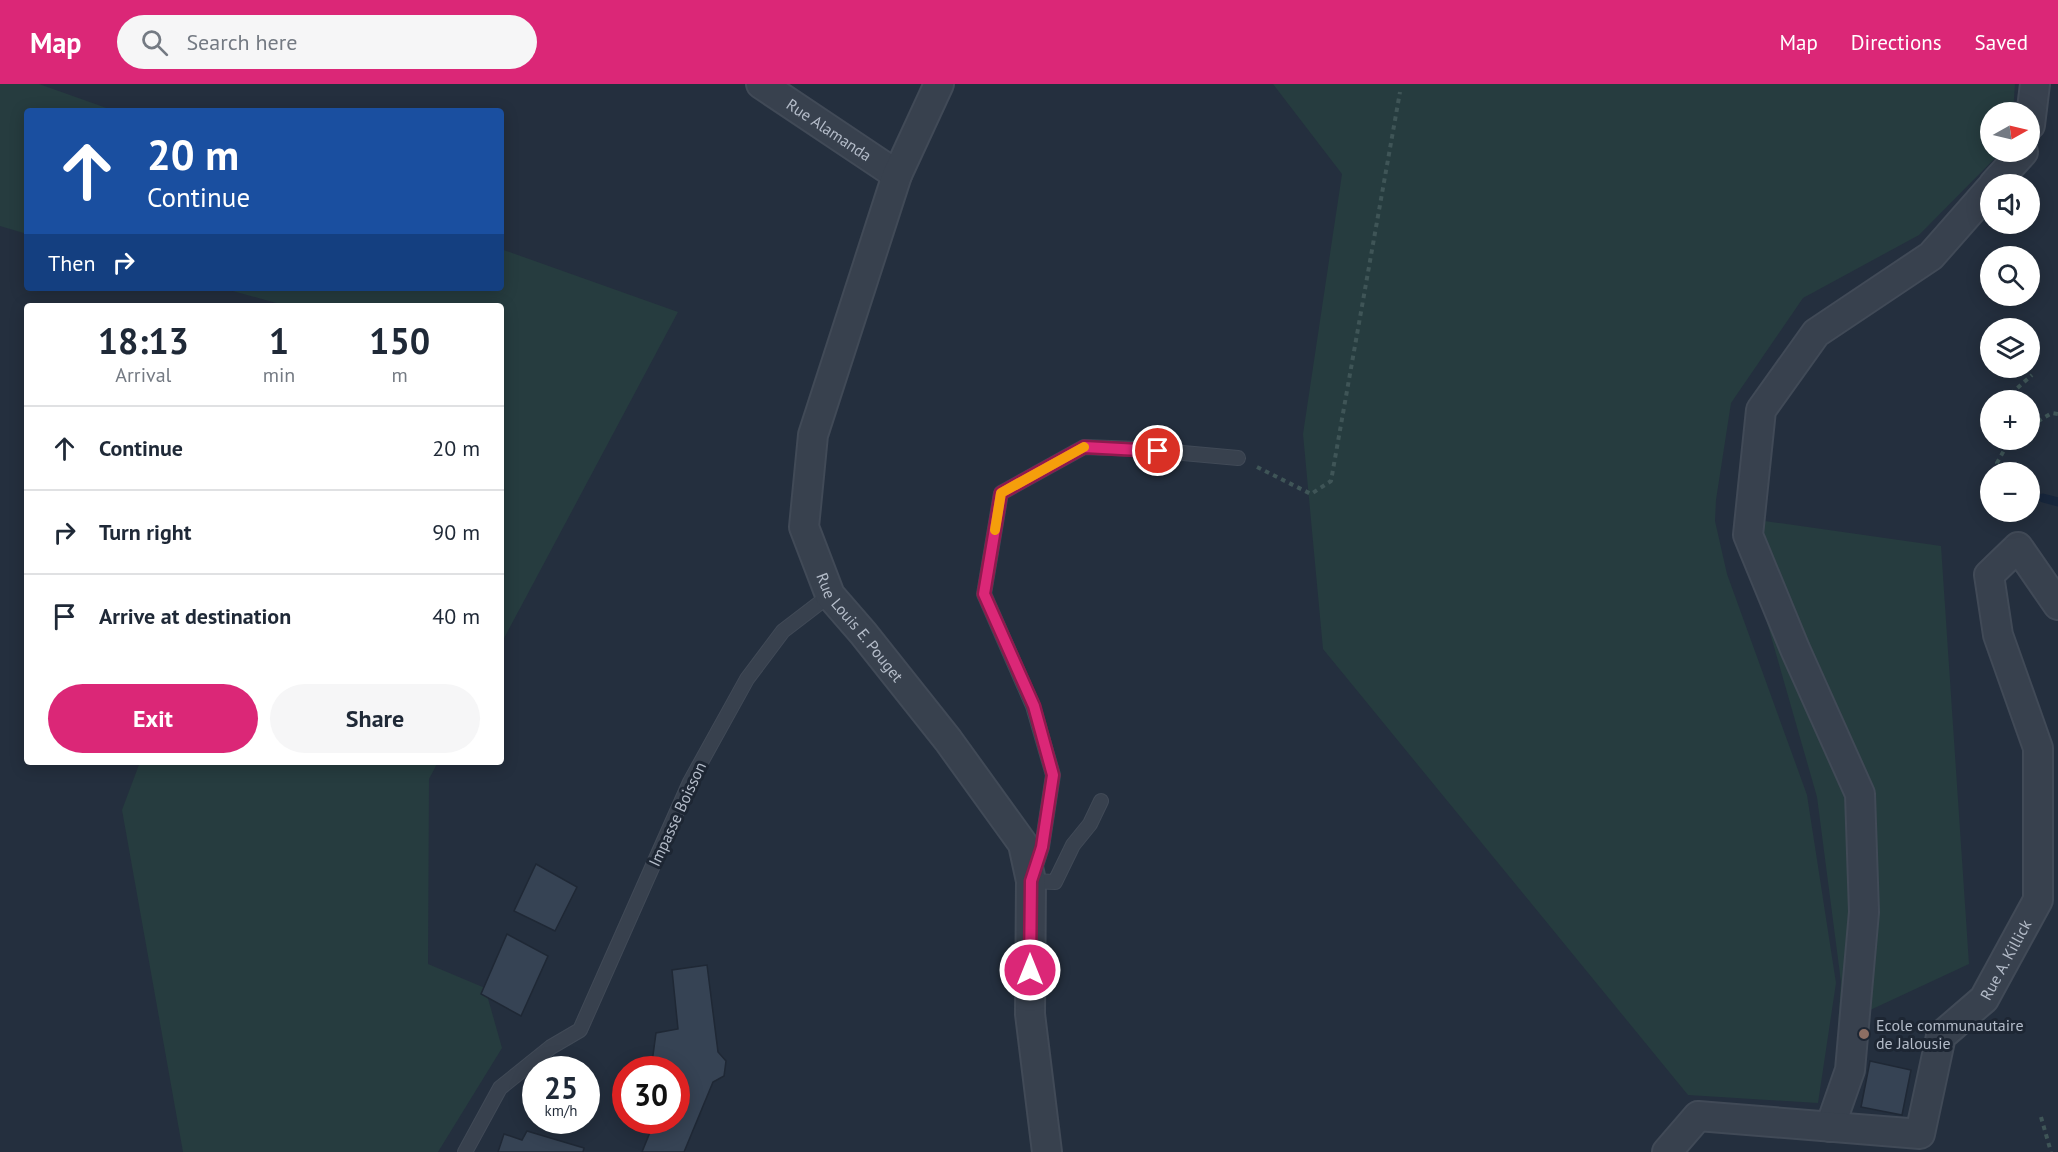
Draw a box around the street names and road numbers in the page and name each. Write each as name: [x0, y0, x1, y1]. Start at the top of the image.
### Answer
street label: Rue Alamanda: [783, 94, 876, 165]
street label: Rue Louis E. Pouget: [812, 570, 908, 686]
street label: Impasse Boisson: [644, 759, 710, 869]
street label: Rue A. Killick: [1975, 916, 2036, 1003]

